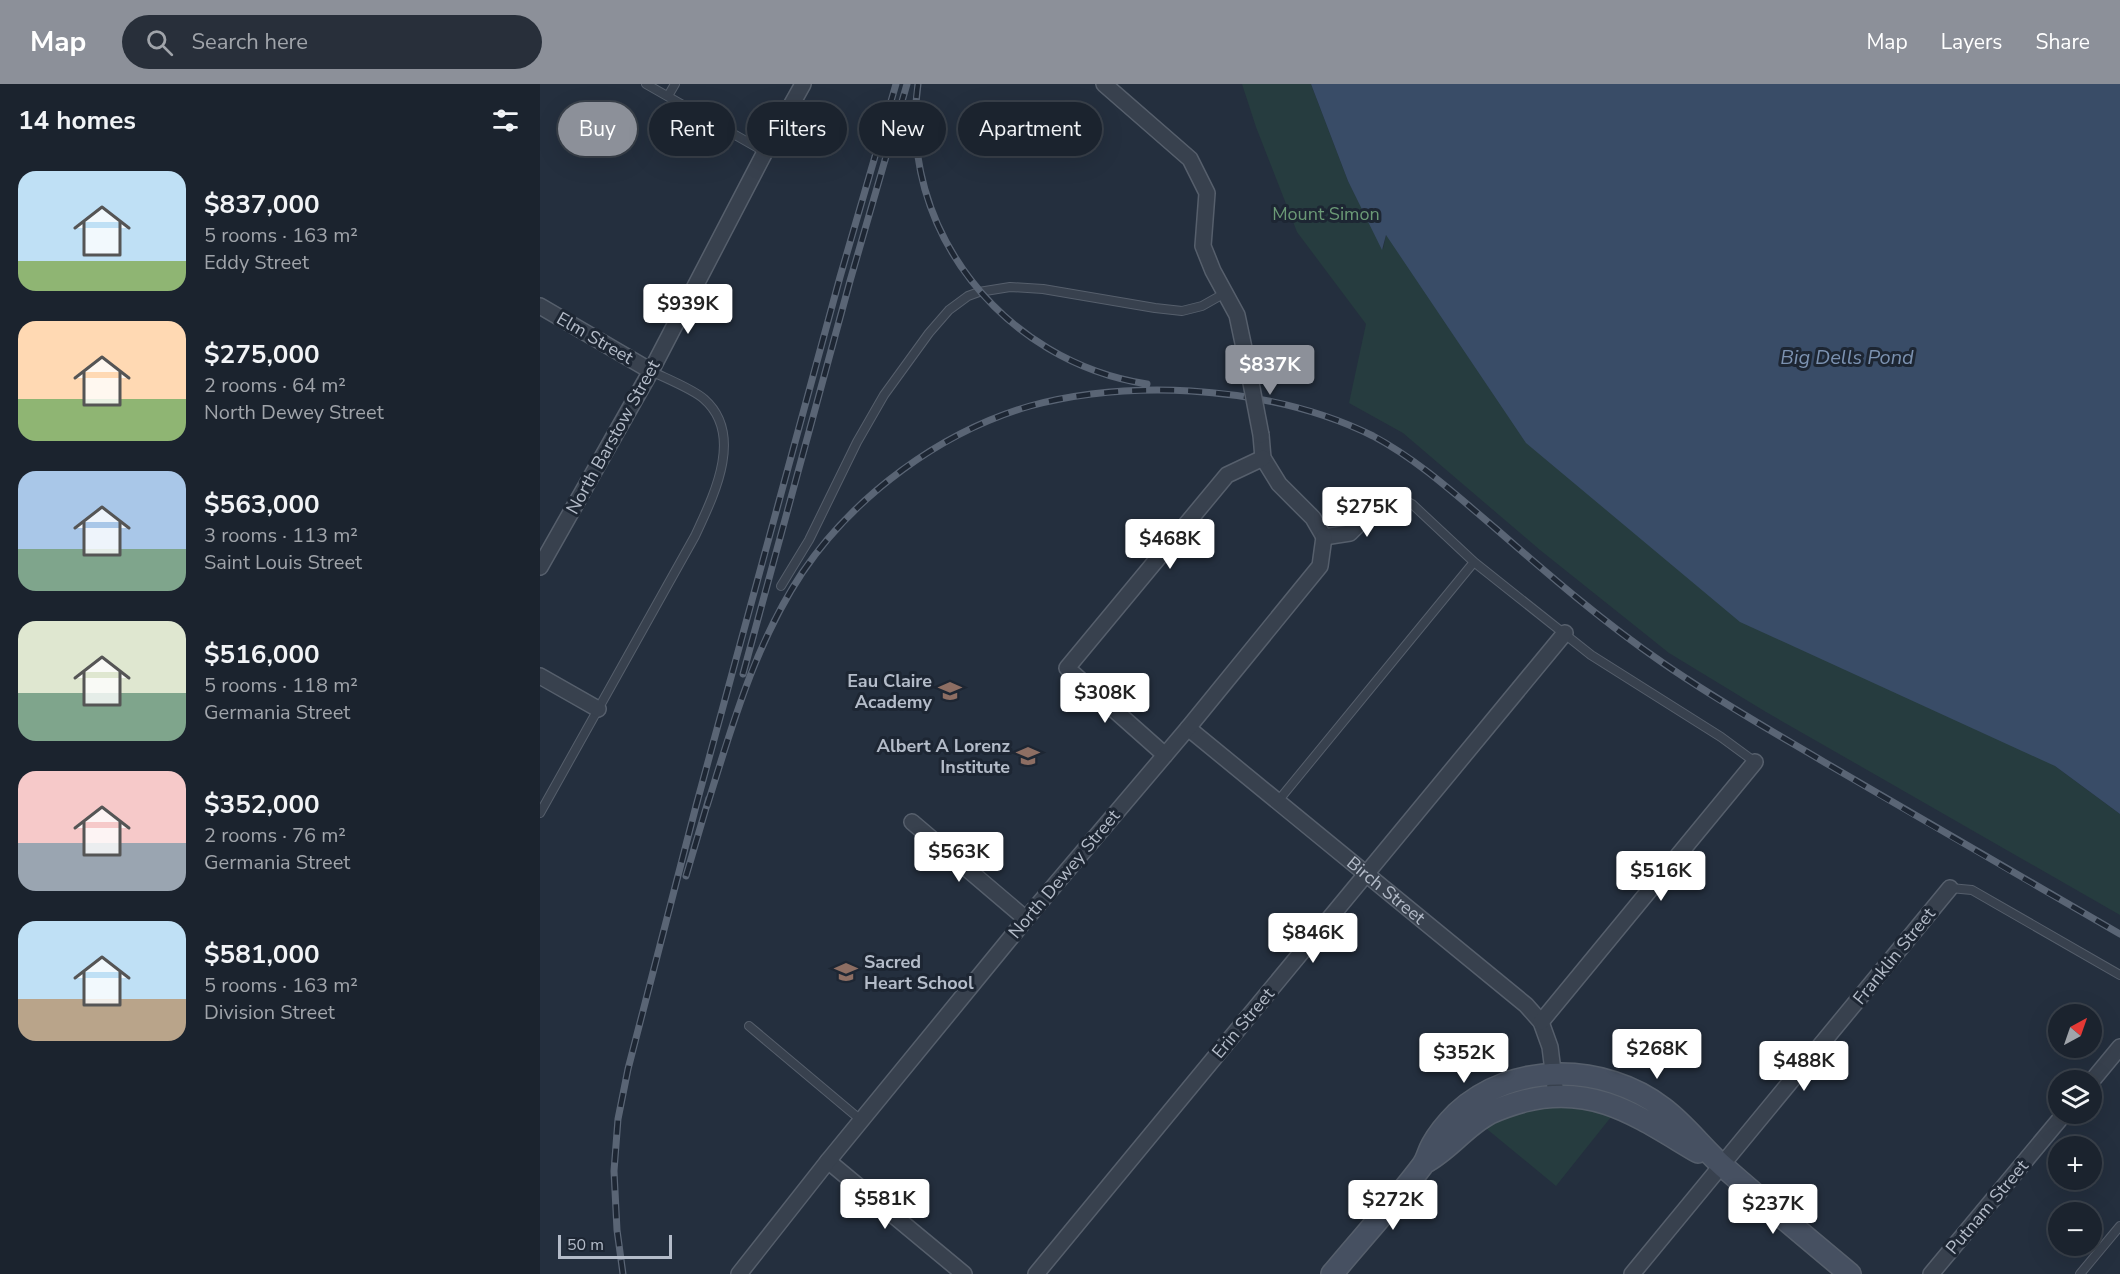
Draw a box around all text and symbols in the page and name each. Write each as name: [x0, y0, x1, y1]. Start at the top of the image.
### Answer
search box: [122, 15, 542, 69]
text: Map: [30, 23, 86, 61]
icon: search: [143, 26, 176, 59]
text: Search here: [191, 27, 308, 57]
text: Map: [1866, 28, 1908, 56]
text: Layers: [1941, 28, 2002, 56]
text: Share: [2035, 28, 2090, 56]
chip: Buy: [558, 102, 637, 156]
chip: Rent: [649, 102, 735, 156]
chip: Filters: [747, 102, 847, 156]
chip: New: [859, 102, 946, 156]
chip: Apartment: [958, 102, 1102, 156]
text: 14 homes: [18, 103, 136, 138]
icon: filters: [489, 104, 522, 137]
text: $837,000: [204, 187, 320, 222]
icon: home: [66, 195, 138, 267]
park label: Mount Simon: [1272, 202, 1380, 226]
text: 5 rooms · 163 m²: [204, 222, 358, 249]
text: Eddy Street: [204, 249, 309, 276]
pin: $939K: [646, 284, 730, 335]
text: $939K: [657, 290, 719, 317]
street label: Elm Street: [552, 306, 638, 370]
text: $275,000: [204, 337, 320, 372]
water label: Big Dells Pond: [1780, 344, 1914, 371]
icon: home: [66, 345, 138, 417]
pin: $837K: [1228, 345, 1312, 396]
text: $837K: [1239, 351, 1301, 378]
street label: North Barstow Street: [561, 355, 666, 518]
text: 2 rooms · 64 m²: [204, 372, 346, 399]
text: North Dewey Street: [204, 399, 384, 426]
text: $563,000: [204, 487, 320, 522]
pin: $275K: [1325, 487, 1409, 538]
text: $275K: [1336, 493, 1398, 520]
icon: home: [66, 495, 138, 567]
pin: $468K: [1128, 519, 1212, 570]
text: 3 rooms · 113 m²: [204, 522, 358, 549]
text: $468K: [1139, 525, 1201, 552]
text: Saint Louis Street: [204, 549, 362, 576]
text: $516,000: [204, 637, 320, 672]
icon: home: [66, 645, 138, 717]
place label: Eau Claire Academy: [847, 669, 933, 714]
text: 5 rooms · 118 m²: [204, 672, 358, 699]
pin: $308K: [1063, 673, 1147, 724]
school or university icon: Eau Claire Academy: [937, 678, 963, 704]
text: $308K: [1074, 679, 1136, 706]
text: Germania Street: [204, 699, 350, 726]
place label: Albert A Lorenz Institute: [877, 734, 1010, 779]
school or university icon: Albert A Lorenz Institute: [1015, 743, 1041, 769]
text: $352,000: [204, 787, 320, 822]
icon: home: [66, 795, 138, 867]
street label: North Dewey Street: [1003, 804, 1126, 944]
text: 2 rooms · 76 m²: [204, 822, 346, 849]
pin: $563K: [917, 832, 1001, 883]
text: $563K: [928, 838, 990, 865]
text: Germania Street: [204, 849, 350, 876]
street label: Birch Street: [1342, 851, 1431, 930]
pin: $516K: [1619, 851, 1703, 902]
text: $516K: [1630, 857, 1692, 884]
street label: Franklin Street: [1847, 902, 1941, 1010]
pin: $846K: [1271, 913, 1355, 964]
text: $846K: [1282, 919, 1344, 946]
text: $581,000: [204, 937, 320, 972]
icon: home: [66, 945, 138, 1017]
place label: Sacred Heart School: [864, 950, 974, 995]
school or university icon: Sacred Heart School: [833, 959, 859, 985]
text: 5 rooms · 163 m²: [204, 972, 358, 999]
street label: Erin Street: [1206, 982, 1280, 1063]
text: Division Street: [204, 999, 335, 1026]
north arrow: [2048, 1004, 2102, 1058]
map controls: [2048, 1004, 2102, 1256]
pin: $268K: [1615, 1029, 1699, 1080]
pin: $352K: [1422, 1033, 1506, 1084]
text: $268K: [1626, 1035, 1688, 1062]
text: $352K: [1433, 1039, 1495, 1066]
pin: $488K: [1762, 1041, 1846, 1092]
text: $488K: [1773, 1047, 1835, 1074]
button: layers: [2048, 1070, 2102, 1124]
button: +: [2048, 1136, 2102, 1190]
street label: Putnam Street: [1940, 1154, 2034, 1259]
pin: $581K: [843, 1179, 927, 1230]
pin: $272K: [1351, 1180, 1435, 1231]
pin: $237K: [1731, 1184, 1815, 1235]
text: $581K: [854, 1185, 916, 1212]
text: $272K: [1362, 1186, 1424, 1213]
text: $237K: [1742, 1190, 1804, 1217]
button: −: [2048, 1202, 2102, 1256]
scale bar: [558, 1232, 672, 1260]
text: 50 m: [567, 1234, 604, 1256]

